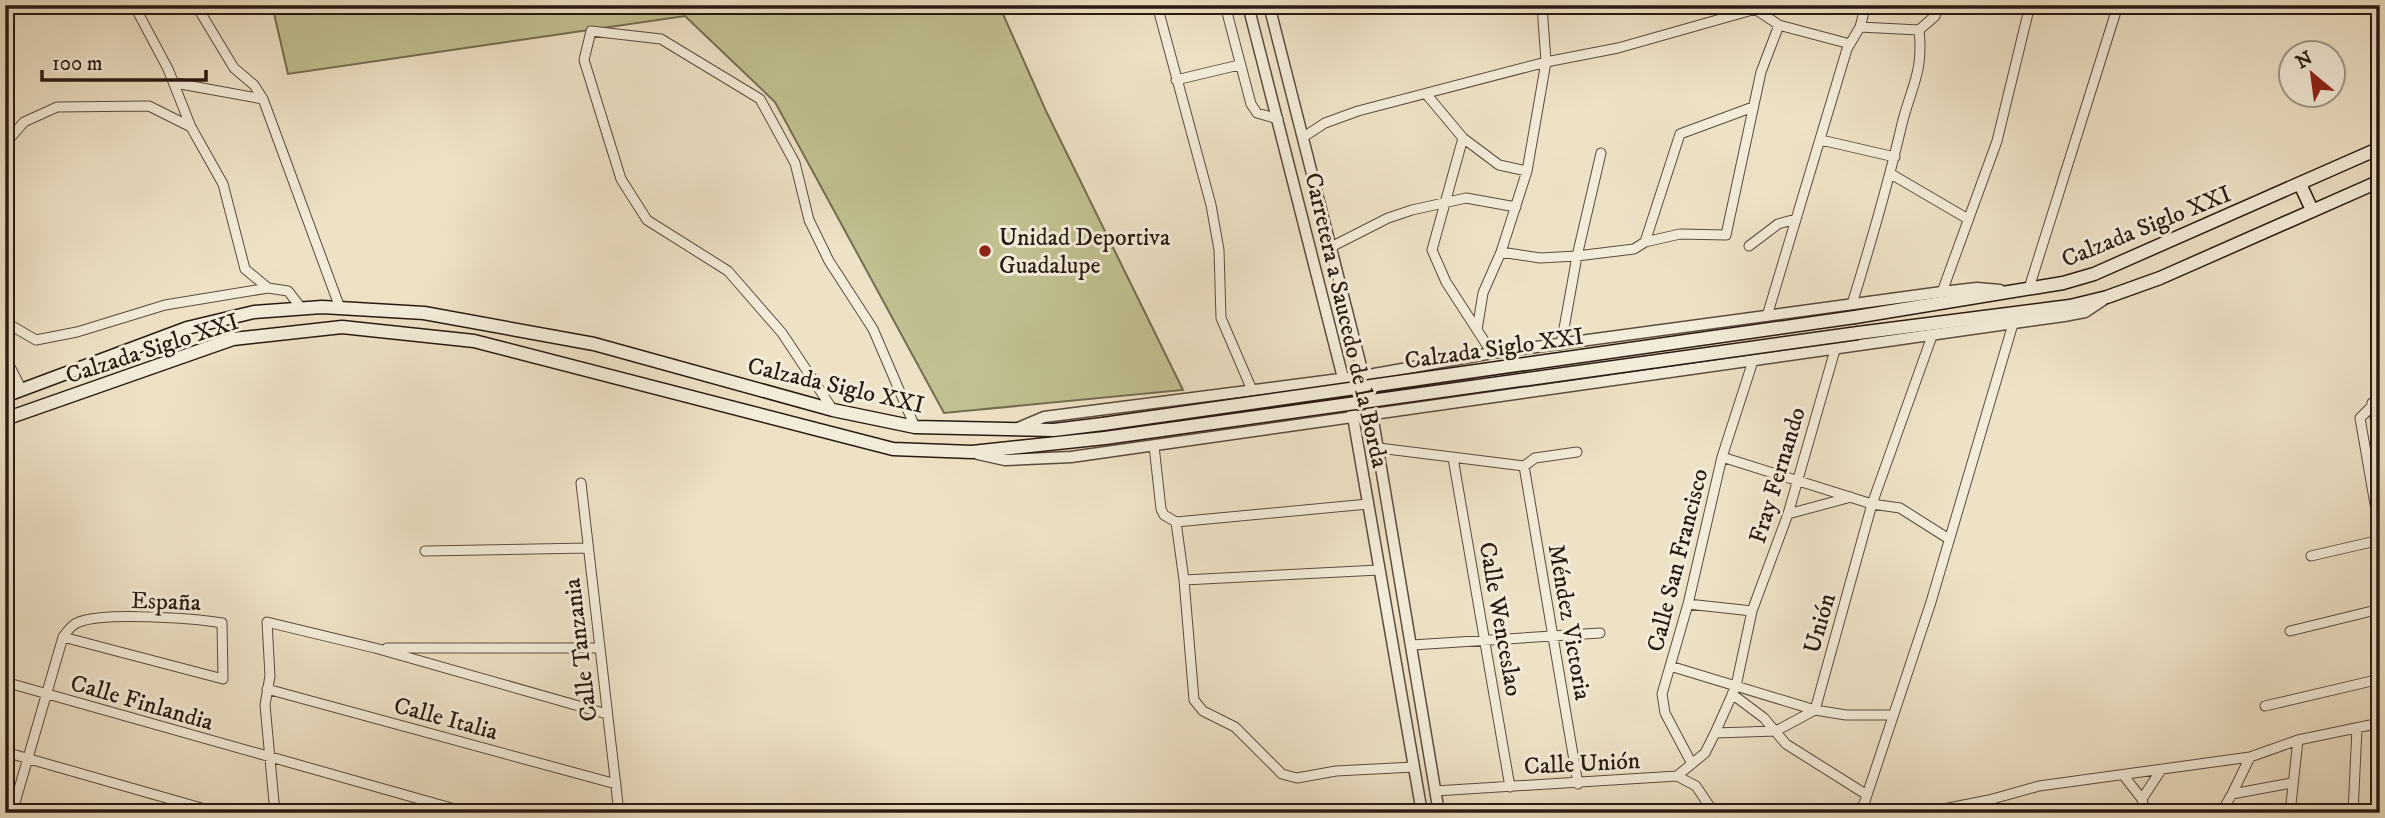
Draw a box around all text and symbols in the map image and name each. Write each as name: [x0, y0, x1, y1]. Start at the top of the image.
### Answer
scale bar: [42, 38, 206, 82]
north arrow: [2276, 38, 2346, 108]
text: N: [2292, 46, 2317, 74]
text: 100 m: [52, 51, 103, 77]
street label: Carretera a Saucedo de la Borda: [1297, 170, 1395, 472]
street label: Calzada Siglo XXI: [2057, 179, 2236, 275]
place label: Unidad Deportiva Guadalupe: [999, 223, 1171, 281]
marker: Unidad Deportiva Guadalupe: [977, 243, 993, 259]
street label: Calzada Siglo XXI: [62, 307, 243, 391]
street label: Calzada Siglo XXI: [1403, 322, 1586, 376]
street label: Calzada Siglo XXI: [745, 351, 927, 421]
street label: Fray Fernando: [1743, 404, 1813, 547]
street label: Calle San Francisco: [1641, 466, 1715, 655]
street label: Calle Wenceslao: [1472, 540, 1528, 699]
street label: Méndez Victoria: [1541, 542, 1598, 703]
street label: Calle Tanzania: [557, 576, 605, 723]
street label: España: [130, 586, 202, 618]
street label: Unión: [1797, 589, 1843, 657]
street label: Calle Finlandia: [67, 668, 217, 738]
street label: Calle Italia: [390, 691, 502, 747]
street label: Calle Unión: [1523, 746, 1641, 782]

